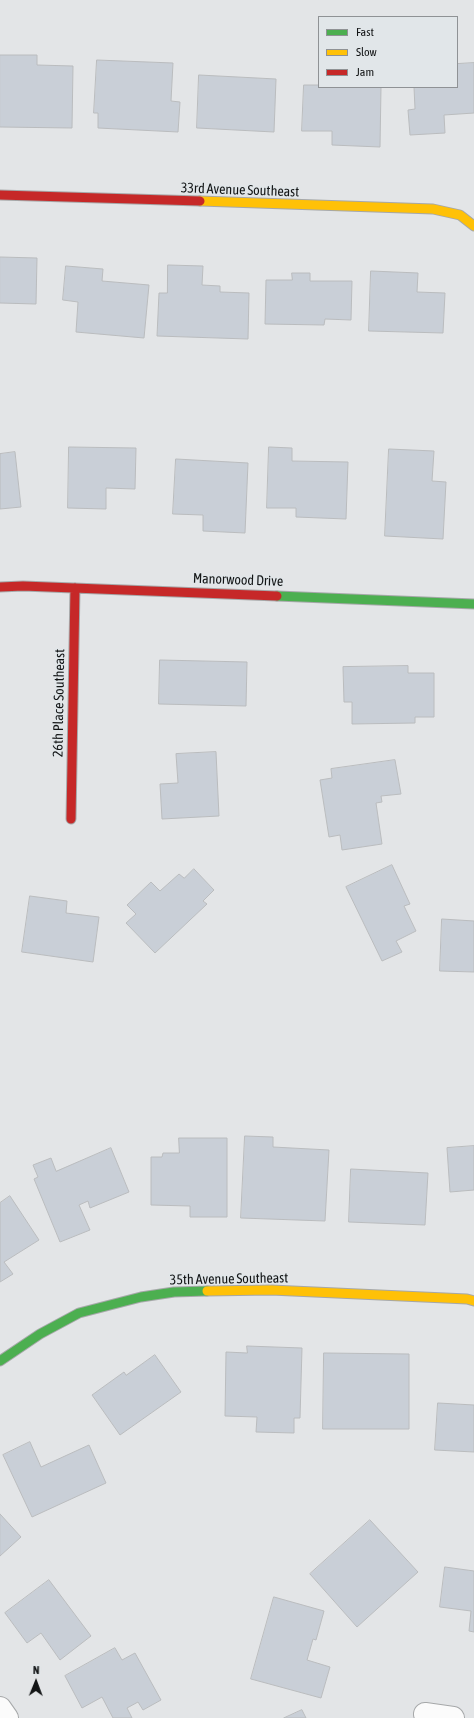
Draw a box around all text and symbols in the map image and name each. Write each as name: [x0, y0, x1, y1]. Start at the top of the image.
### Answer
legend: [318, 16, 458, 88]
text: Fast: [356, 25, 374, 39]
text: Slow: [356, 45, 377, 59]
text: Jam: [356, 65, 374, 79]
street label: 33rd Avenue Southeast: [181, 180, 299, 200]
street label: Manorwood Drive: [192, 570, 284, 590]
street label: 26th Place Southeast: [50, 649, 68, 757]
street label: 35th Avenue Southeast: [170, 1270, 288, 1288]
north arrow: [16, 1662, 56, 1702]
text: N: [33, 1664, 40, 1676]

